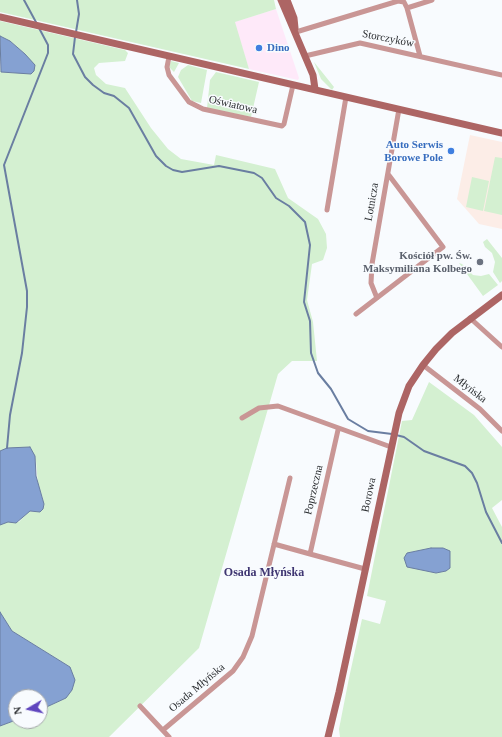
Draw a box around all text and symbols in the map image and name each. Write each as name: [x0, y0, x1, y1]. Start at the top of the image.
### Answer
street label: Storczyków: [361, 28, 415, 50]
place label: Dino: [267, 41, 290, 55]
marker: Dino: [254, 43, 264, 53]
street label: Oświatowa: [207, 93, 259, 117]
place label: Auto Serwis Borowe Pole: [384, 138, 443, 164]
marker: Auto Serwis Borowe Pole: [446, 146, 456, 156]
street label: Lotnicza: [362, 182, 382, 222]
place label: Kościół pw. Św. Maksymiliana Kolbego: [363, 249, 472, 275]
marker: Kościół pw. Św. Maksymiliana Kolbego: [475, 257, 485, 267]
street label: Młyńska: [451, 372, 489, 406]
street label: Poprzeczna: [302, 464, 326, 516]
street label: Borowa: [359, 477, 379, 513]
district label: Osada Młyńska: [224, 566, 304, 580]
street label: Osada Młyńska: [166, 661, 228, 715]
north arrow: [8, 689, 48, 729]
text: N: [11, 706, 24, 716]

